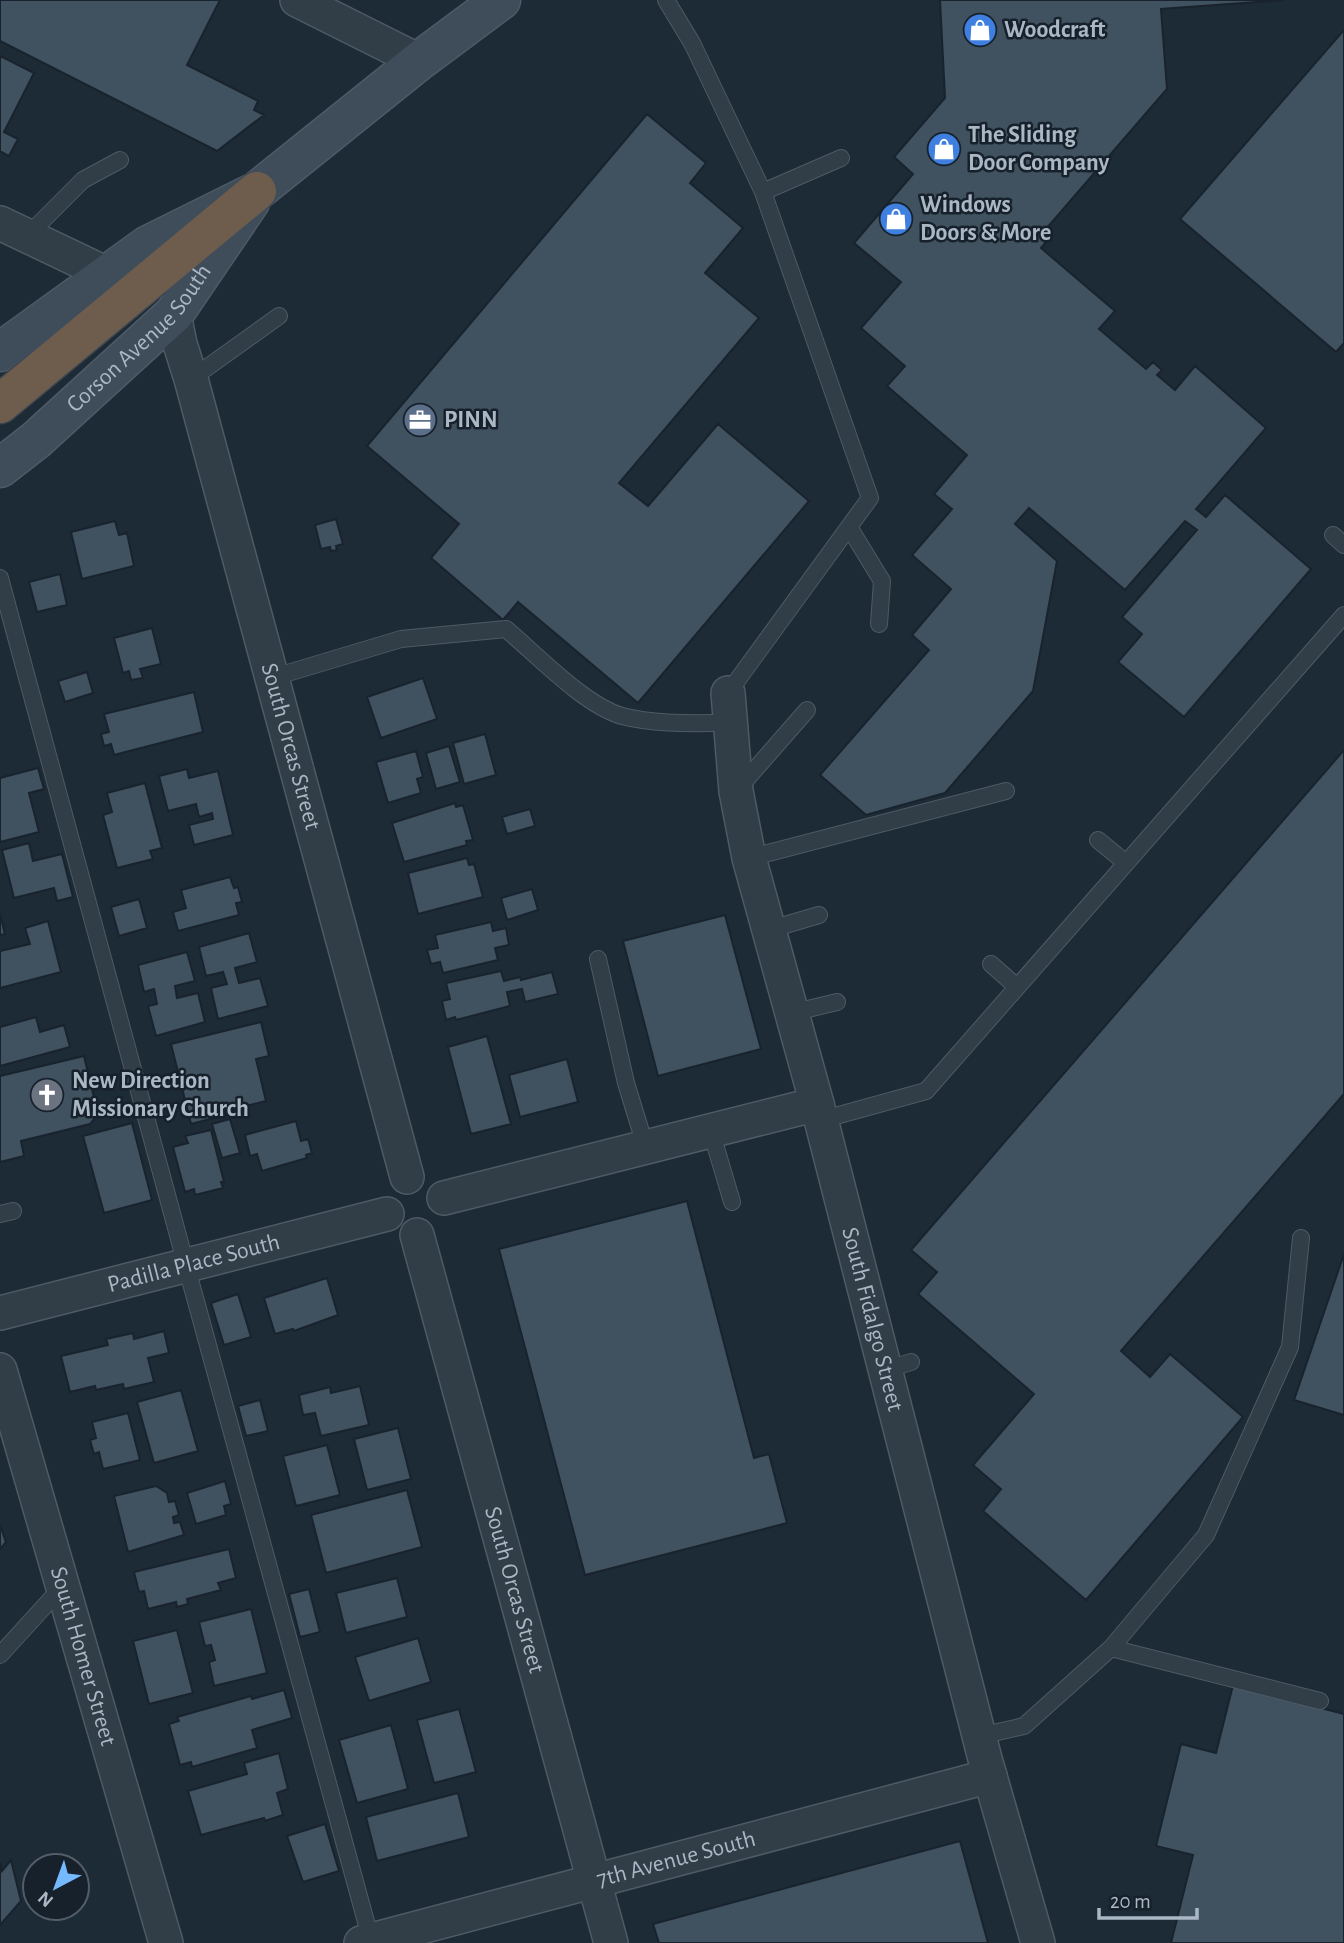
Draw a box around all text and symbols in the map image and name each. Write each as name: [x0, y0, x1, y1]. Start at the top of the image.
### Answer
shop icon: Woodcraft: [961, 11, 999, 49]
place label: Woodcraft: [1004, 18, 1105, 42]
place label: The Sliding Door Company: [968, 123, 1109, 175]
shop icon: The Sliding Door Company: [925, 130, 963, 168]
place label: Windows Doors & More: [920, 193, 1051, 245]
shop icon: Windows Doors & More: [877, 200, 915, 238]
street label: Corson Avenue South: [62, 260, 216, 417]
office icon: PINN: [401, 401, 439, 439]
place label: PINN: [444, 408, 498, 432]
street label: South Orcas Street: [256, 661, 325, 833]
place label: New Direction Missionary Church: [72, 1069, 249, 1121]
church icon: New Direction Missionary Church: [28, 1076, 66, 1114]
street label: South Fidalgo Street: [837, 1225, 907, 1414]
street label: Padilla Place South: [105, 1230, 282, 1297]
street label: South Orcas Street: [480, 1504, 549, 1676]
street label: South Homer Street: [46, 1564, 120, 1749]
street label: 7th Avenue South: [594, 1827, 758, 1892]
north arrow: [21, 1852, 91, 1922]
scale bar: [1099, 1876, 1197, 1920]
text: N: [35, 1887, 57, 1910]
text: 20 m: [1110, 1891, 1151, 1912]

